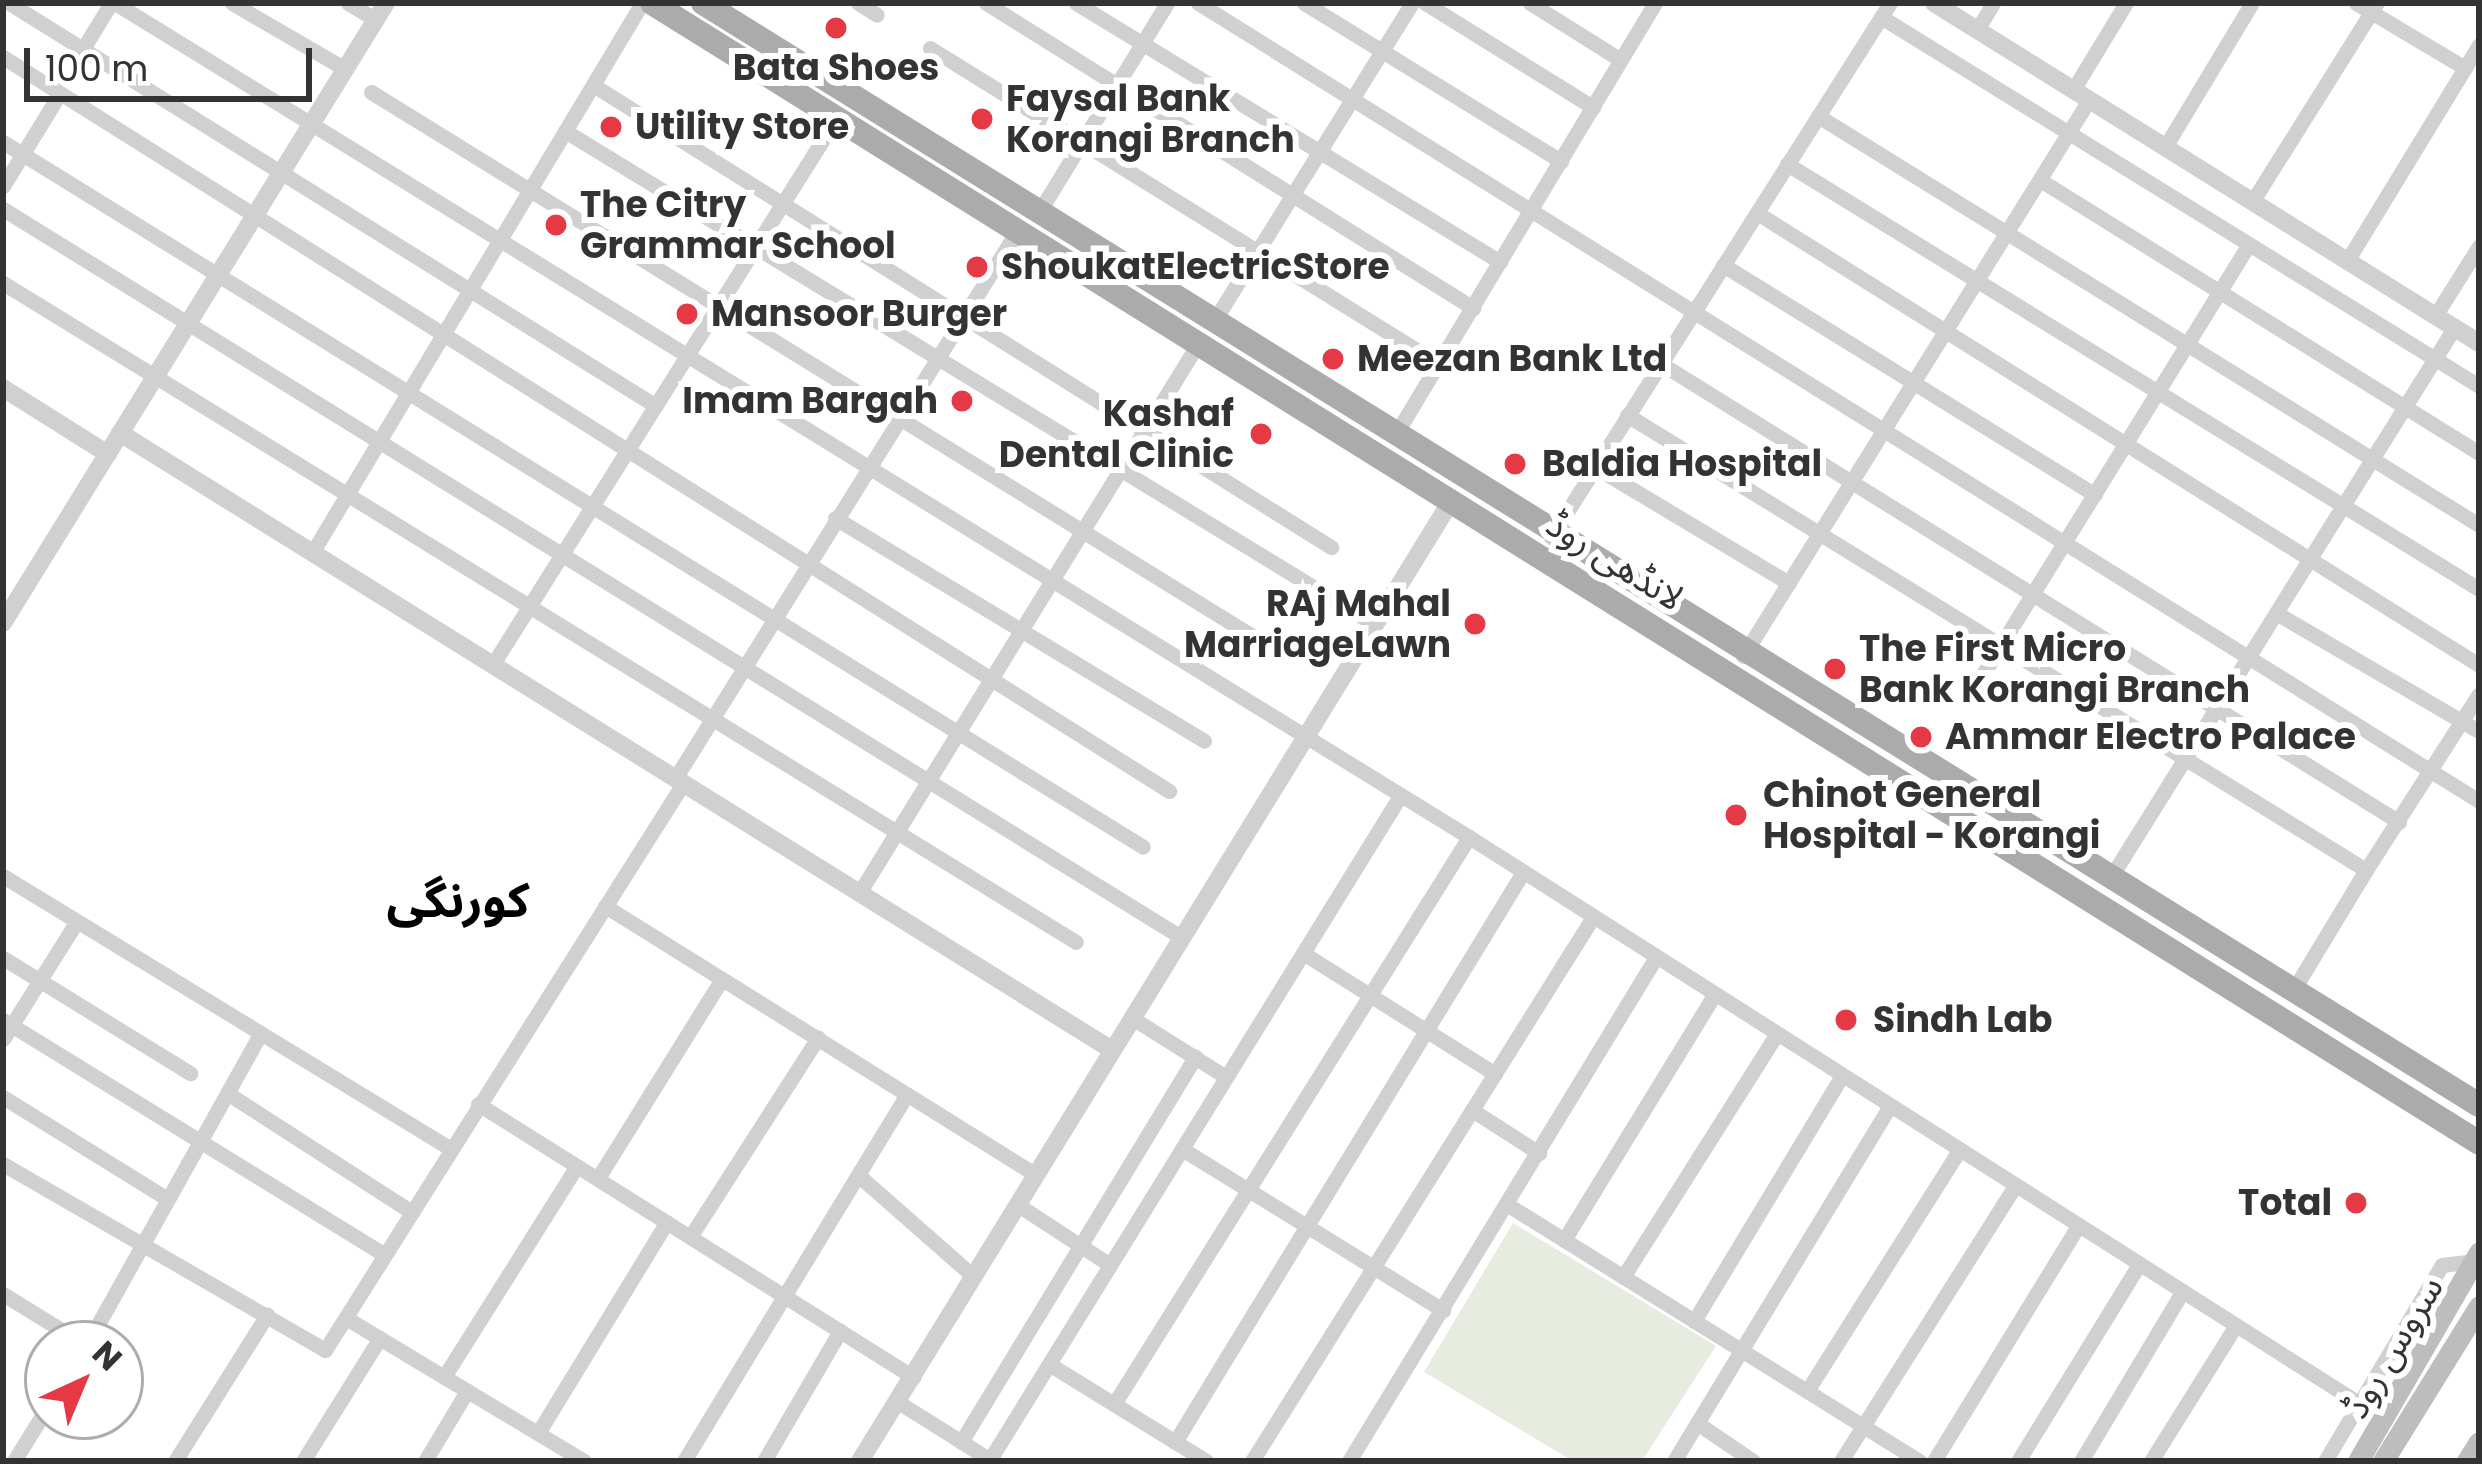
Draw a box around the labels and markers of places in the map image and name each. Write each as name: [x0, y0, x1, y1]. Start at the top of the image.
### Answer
marker: Bata Shoes: [823, 15, 849, 41]
place label: Bata Shoes: [733, 46, 939, 90]
place label: Faysal Bank Korangi Branch: [1006, 76, 1295, 161]
place label: Utility Store: [635, 105, 849, 149]
marker: Faysal Bank Korangi Branch: [969, 106, 995, 132]
marker: Utility Store: [598, 114, 624, 140]
place label: The Citry Grammar School: [580, 182, 896, 267]
marker: The Citry Grammar School: [543, 212, 569, 238]
place label: ShoukatElectricStore: [1001, 245, 1390, 289]
marker: ShoukatElectricStore: [964, 254, 990, 280]
place label: Mansoor Burger: [711, 292, 1007, 336]
marker: Mansoor Burger: [674, 301, 700, 327]
place label: Meezan Bank Ltd: [1357, 337, 1667, 381]
marker: Meezan Bank Ltd: [1320, 346, 1346, 372]
place label: Imam Bargah: [682, 379, 938, 423]
marker: Imam Bargah: [949, 388, 975, 414]
place label: Kashaf Dental Clinic: [999, 391, 1234, 476]
marker: Kashaf Dental Clinic: [1245, 418, 1277, 450]
place label: Baldia Hospital: [1542, 442, 1822, 486]
marker: Baldia Hospital: [1499, 448, 1531, 480]
place label: RAj Mahal MarriageLawn: [1184, 581, 1451, 666]
marker: RAj Mahal MarriageLawn: [1462, 611, 1488, 637]
place label: The First Micro Bank Korangi Branch: [1859, 626, 2250, 711]
marker: The First Micro Bank Korangi Branch: [1822, 656, 1848, 682]
place label: Ammar Electro Palace: [1945, 715, 2356, 759]
marker: Ammar Electro Palace: [1908, 724, 1934, 750]
place label: Chinot General Hospital - Korangi: [1763, 772, 2100, 857]
marker: Chinot General Hospital - Korangi: [1720, 799, 1752, 831]
place label: Sindh Lab: [1873, 998, 2052, 1042]
marker: Sindh Lab: [1830, 1004, 1862, 1036]
place label: Total: [2238, 1181, 2332, 1225]
marker: Total: [2343, 1190, 2369, 1216]

